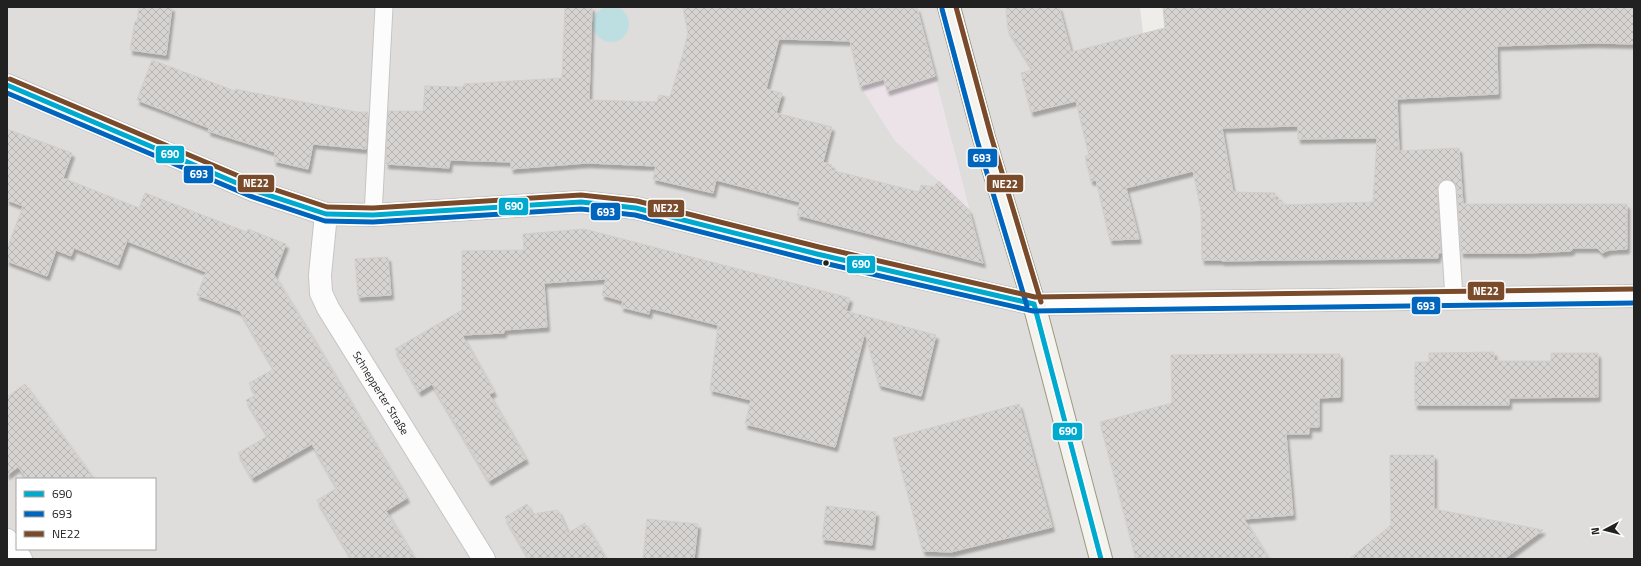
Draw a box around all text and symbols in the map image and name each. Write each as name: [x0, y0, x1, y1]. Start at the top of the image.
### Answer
line badge: 690: [155, 145, 185, 164]
text: 690: [161, 146, 179, 162]
line badge: 693: [967, 148, 998, 168]
text: 693: [973, 150, 991, 166]
line badge: 693: [183, 165, 214, 184]
text: 693: [190, 166, 208, 182]
line badge: NE22: [237, 174, 275, 193]
line badge: NE22: [986, 174, 1024, 193]
text: NE22: [243, 175, 269, 191]
text: NE22: [992, 176, 1018, 192]
line badge: 690: [498, 197, 529, 216]
text: 690: [505, 198, 523, 214]
line badge: NE22: [647, 199, 685, 218]
text: NE22: [653, 200, 679, 216]
line badge: 693: [590, 202, 621, 221]
text: 693: [597, 204, 615, 220]
line badge: 690: [846, 255, 876, 274]
text: 690: [852, 256, 870, 272]
unlabelled marker: [821, 258, 831, 268]
line badge: NE22: [1467, 281, 1505, 301]
text: NE22: [1473, 283, 1499, 299]
line badge: 693: [1411, 296, 1441, 315]
text: 693: [1417, 298, 1435, 314]
street label: Schnepperter Straße: [349, 348, 413, 438]
line badge: 690: [1052, 422, 1083, 441]
text: 690: [1059, 423, 1077, 439]
legend: [16, 478, 156, 550]
text: 690: [52, 484, 72, 503]
text: 693: [52, 504, 72, 523]
north arrow: [1585, 510, 1625, 550]
text: NE22: [52, 524, 80, 543]
text: N: [1587, 526, 1603, 536]

